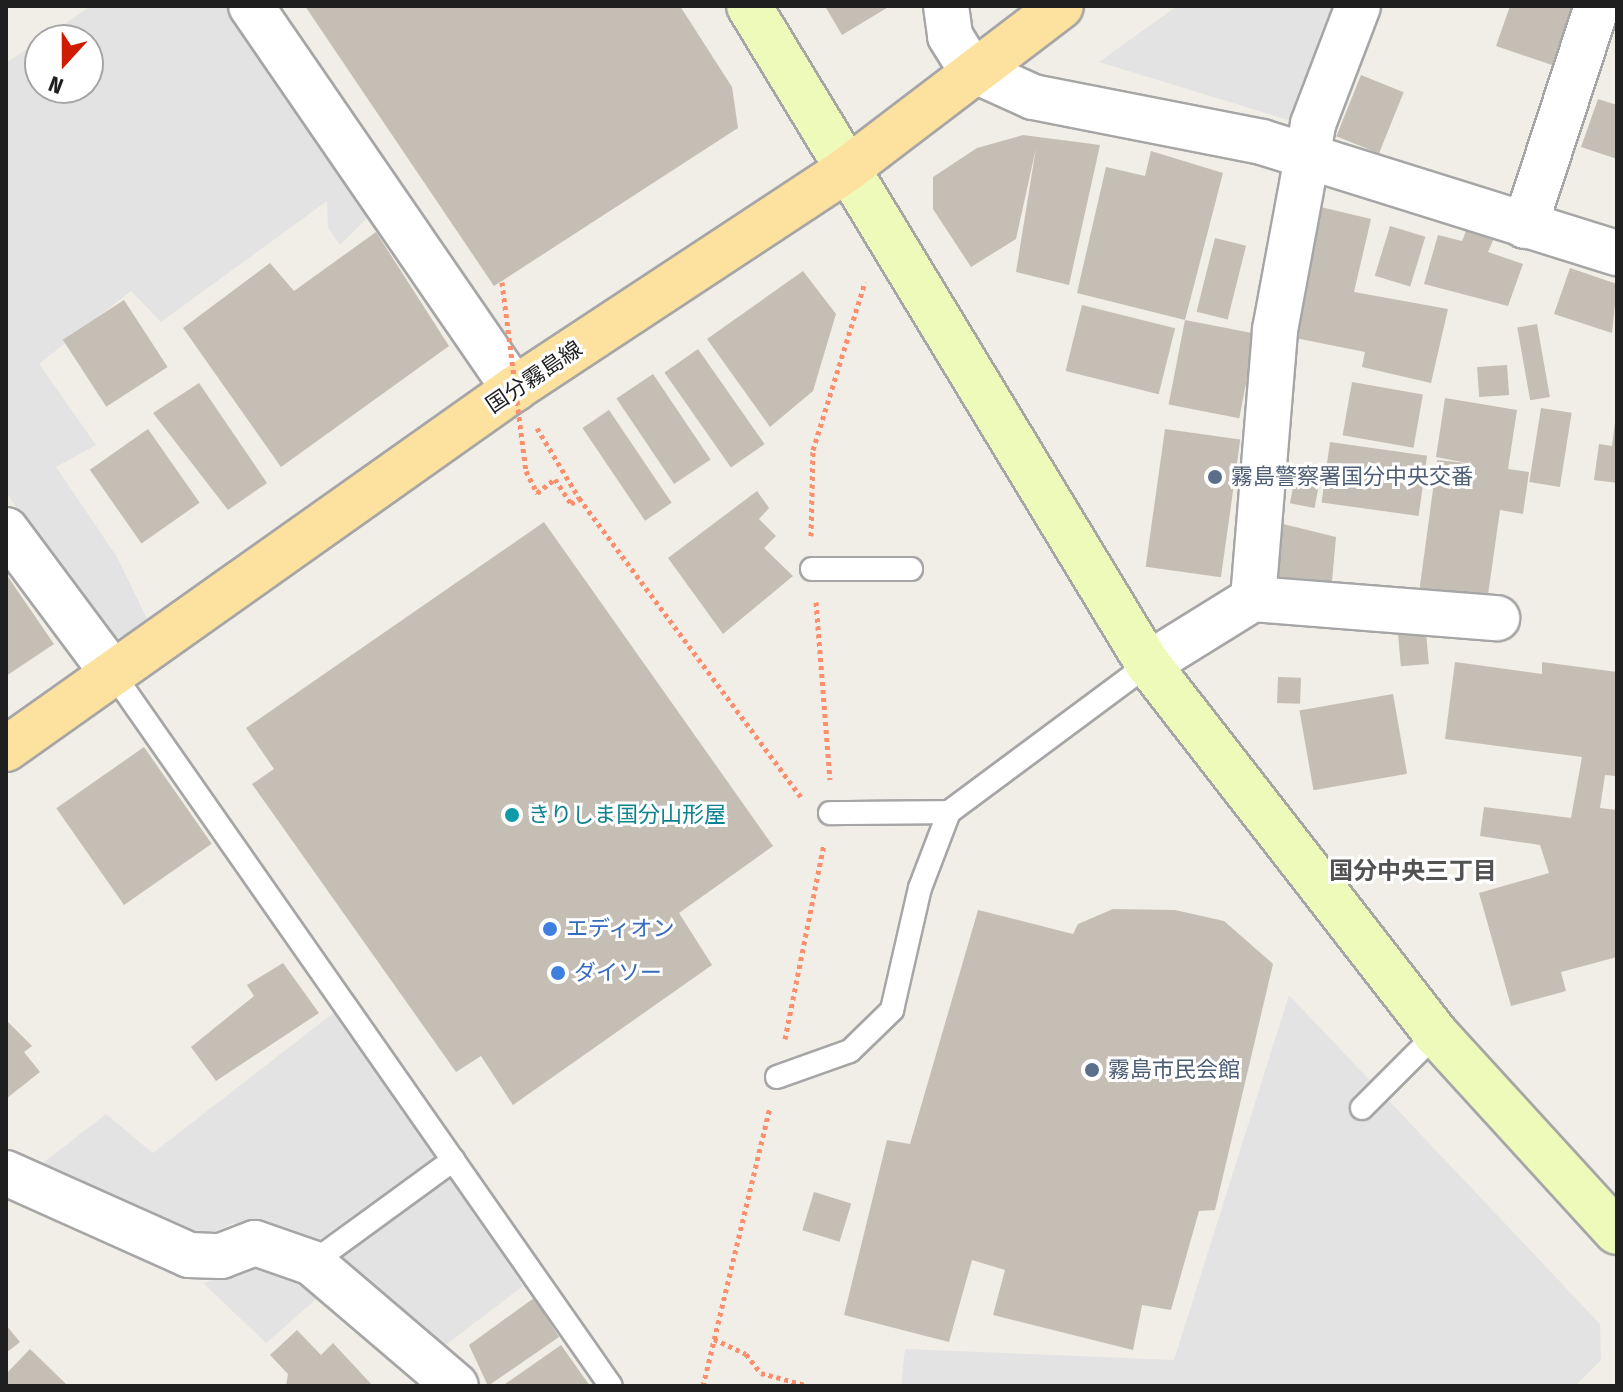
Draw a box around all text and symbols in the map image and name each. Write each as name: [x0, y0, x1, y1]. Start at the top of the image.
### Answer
north arrow: [24, 24, 104, 104]
text: N: [45, 70, 67, 100]
street label: 国分霧島線: [481, 335, 587, 419]
place label: 霧島警察署国分中央交番: [1231, 464, 1473, 490]
marker: 霧島警察署国分中央交番: [1206, 468, 1224, 486]
place label: きりしま国分山形屋: [528, 802, 726, 828]
marker: きりしま国分山形屋: [503, 806, 521, 824]
district label: 国分中央三丁目: [1329, 858, 1497, 886]
place label: エディオン: [566, 916, 676, 942]
marker: エディオン: [541, 920, 559, 938]
place label: ダイソー: [574, 960, 662, 986]
marker: ダイソー: [549, 964, 567, 982]
place label: 霧島市民会館: [1108, 1057, 1240, 1083]
marker: 霧島市民会館: [1083, 1061, 1101, 1079]

